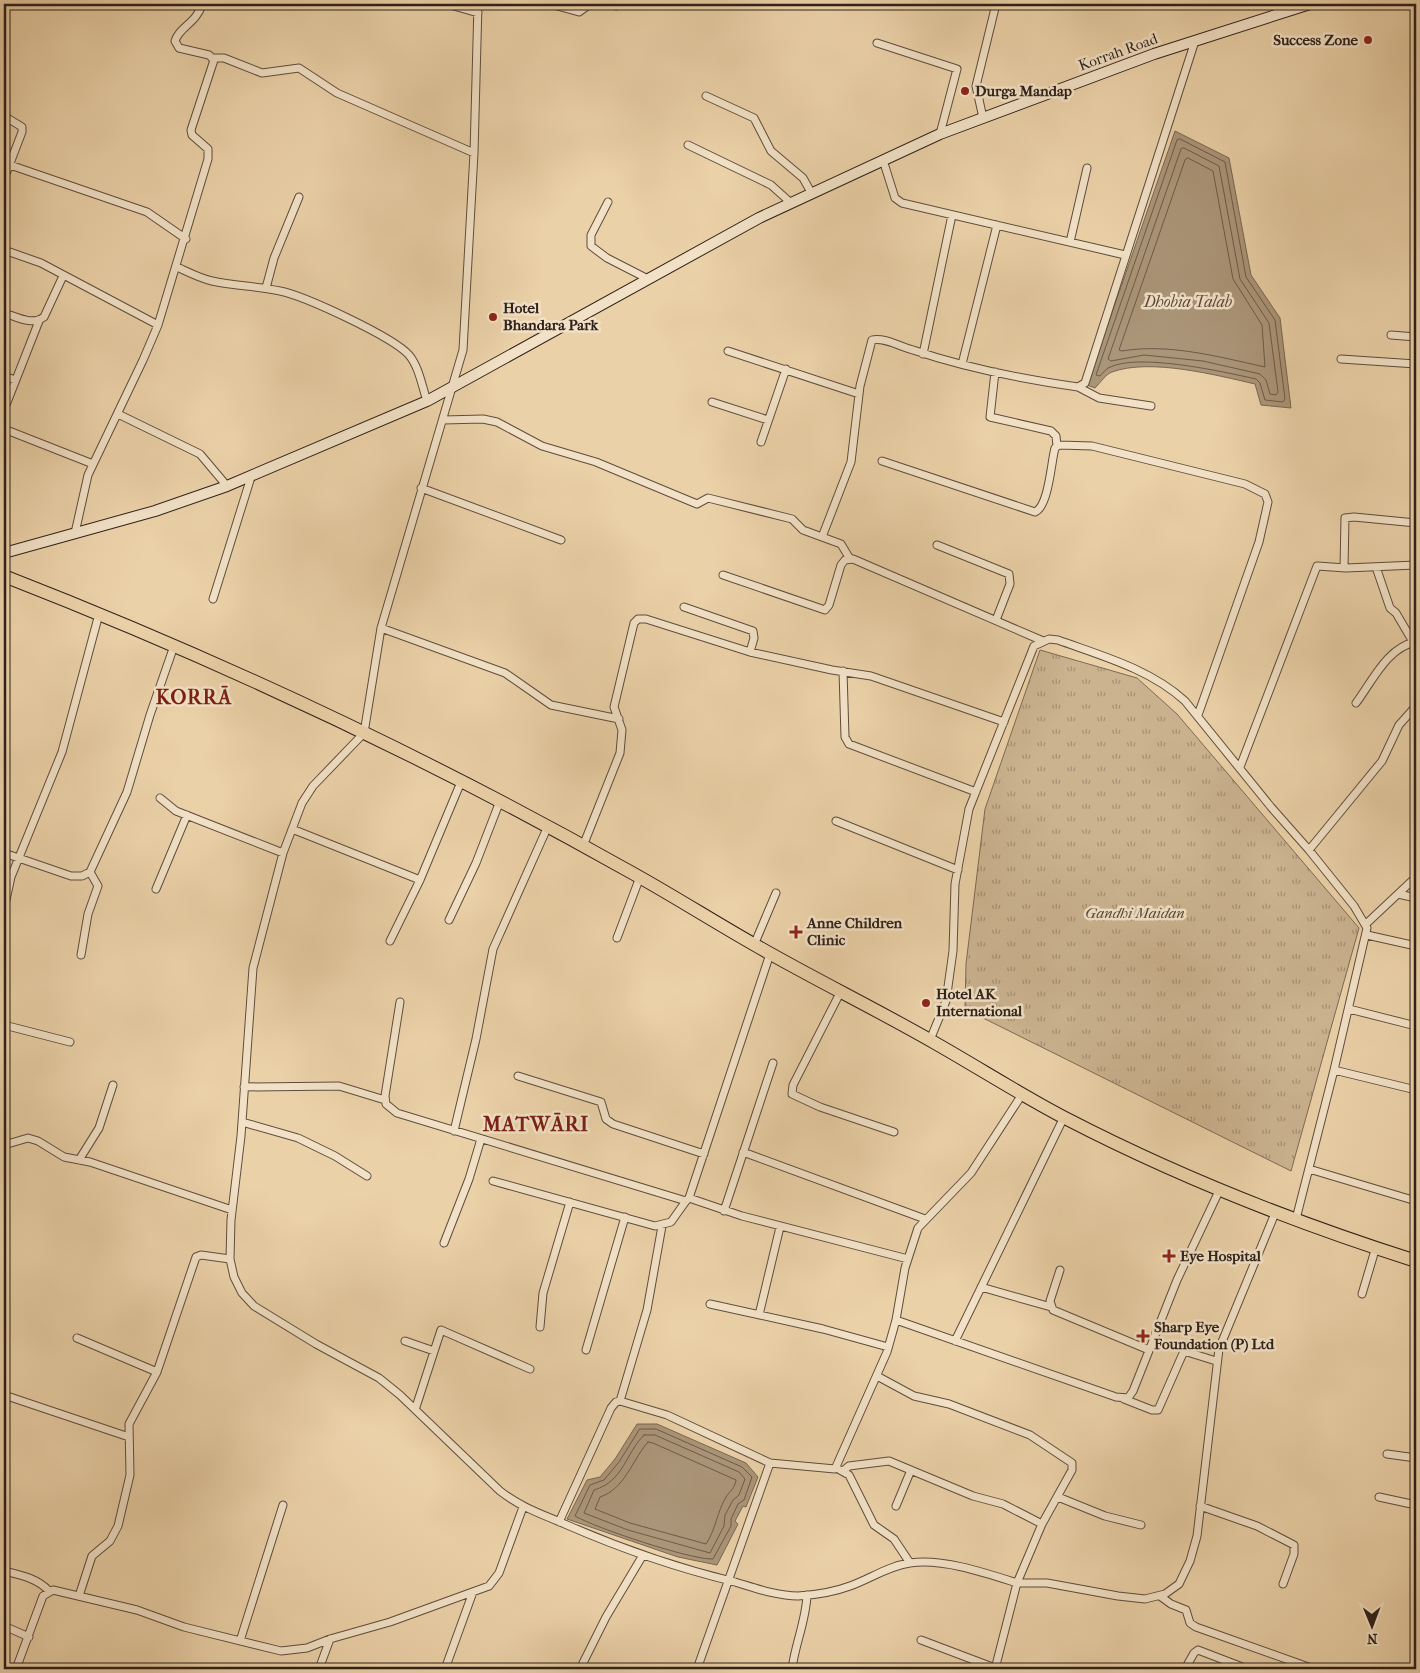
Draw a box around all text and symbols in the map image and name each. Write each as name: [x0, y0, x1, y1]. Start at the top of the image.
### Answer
street label: Korrah Road: [1076, 29, 1161, 75]
place label: Success Zone: [1273, 31, 1359, 49]
marker: Success Zone: [1362, 34, 1374, 46]
place label: Durga Mandap: [975, 82, 1072, 100]
marker: Durga Mandap: [959, 85, 971, 97]
water label: Dhobia Talab: [1143, 292, 1233, 311]
place label: Hotel Bhandara Park: [503, 299, 599, 334]
marker: Hotel Bhandara Park: [487, 311, 499, 323]
district label: KORRĀ: [156, 685, 232, 709]
park label: Gandhi Maidan: [1085, 904, 1185, 922]
place label: Anne Children Clinic: [806, 914, 903, 949]
marker: Anne Children Clinic: [789, 925, 803, 939]
place label: Hotel AK International: [936, 985, 1023, 1020]
marker: Hotel AK International: [920, 997, 932, 1009]
district label: MATWĀRI: [482, 1112, 589, 1136]
place label: Eye Hospital: [1180, 1247, 1262, 1265]
marker: Eye Hospital: [1162, 1249, 1176, 1263]
place label: Sharp Eye Foundation (P) Ltd: [1153, 1318, 1275, 1353]
marker: Sharp Eye Foundation (P) Ltd: [1136, 1329, 1150, 1343]
north arrow: [1348, 1600, 1398, 1650]
text: N: [1366, 1630, 1378, 1647]

